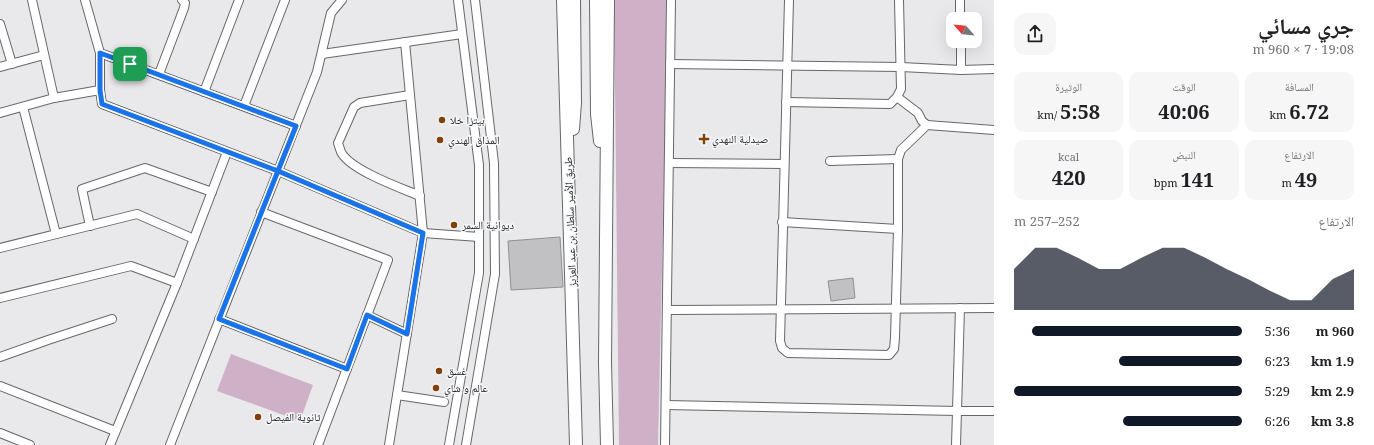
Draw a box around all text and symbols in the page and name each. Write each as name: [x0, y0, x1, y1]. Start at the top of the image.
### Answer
text: جري مسائي: [1258, 10, 1354, 40]
north arrow: [946, 12, 982, 48]
map controls: [946, 12, 982, 48]
button: share: [1014, 13, 1056, 55]
text: 19:08 · 7 × 960 m: [1252, 40, 1354, 58]
pin: [113, 47, 147, 81]
icon: arrive: [119, 53, 141, 75]
text: الوتيرة: [1055, 79, 1082, 94]
text: الوقت: [1172, 79, 1196, 94]
text: المسافة: [1285, 79, 1314, 94]
text: 5:58: [1060, 98, 1100, 125]
text: 40:06: [1158, 98, 1210, 125]
text: 6.72: [1289, 98, 1329, 125]
text: /km: [1037, 107, 1060, 122]
text: km: [1270, 107, 1289, 122]
place label: بيتزا خلا: [450, 112, 485, 127]
marker: بيتزا خلا: [437, 115, 447, 125]
place label: صيدلية النهدي: [712, 131, 768, 148]
place label: المذاق الهندي: [448, 132, 500, 149]
marker: صيدلية النهدي: [699, 134, 709, 144]
marker: المذاق الهندي: [435, 135, 445, 145]
text: النبض: [1172, 147, 1196, 162]
text: الارتفاع: [1284, 147, 1314, 162]
text: kcal: [1058, 149, 1079, 164]
street label: طريق الأمير سلطان بن عبد العزيز: [560, 157, 579, 288]
text: 420: [1052, 164, 1086, 191]
text: 141: [1180, 166, 1214, 193]
text: 49: [1295, 166, 1317, 193]
text: bpm: [1154, 175, 1180, 190]
text: m: [1281, 175, 1295, 190]
text: 252–257 m: [1014, 212, 1080, 230]
text: الارتفاع: [1319, 212, 1354, 230]
place label: ديوانية السمر: [461, 217, 515, 232]
marker: ديوانية السمر: [449, 220, 459, 230]
text: 5:36: [1264, 322, 1290, 340]
text: 960 m: [1316, 322, 1354, 340]
text: 6:23: [1264, 352, 1290, 370]
text: 1.9 km: [1311, 352, 1354, 370]
place label: غسق: [447, 363, 467, 378]
marker: غسق: [434, 366, 444, 376]
place label: عالم و شاي: [444, 380, 489, 397]
text: 5:29: [1264, 382, 1290, 400]
text: 2.9 km: [1311, 382, 1354, 400]
marker: عالم و شاي: [431, 383, 441, 393]
place label: ثانوية الفيصل: [266, 409, 321, 424]
marker: ثانوية الفيصل: [253, 412, 263, 422]
text: 6:26: [1264, 412, 1290, 430]
text: 3.8 km: [1311, 412, 1354, 430]

